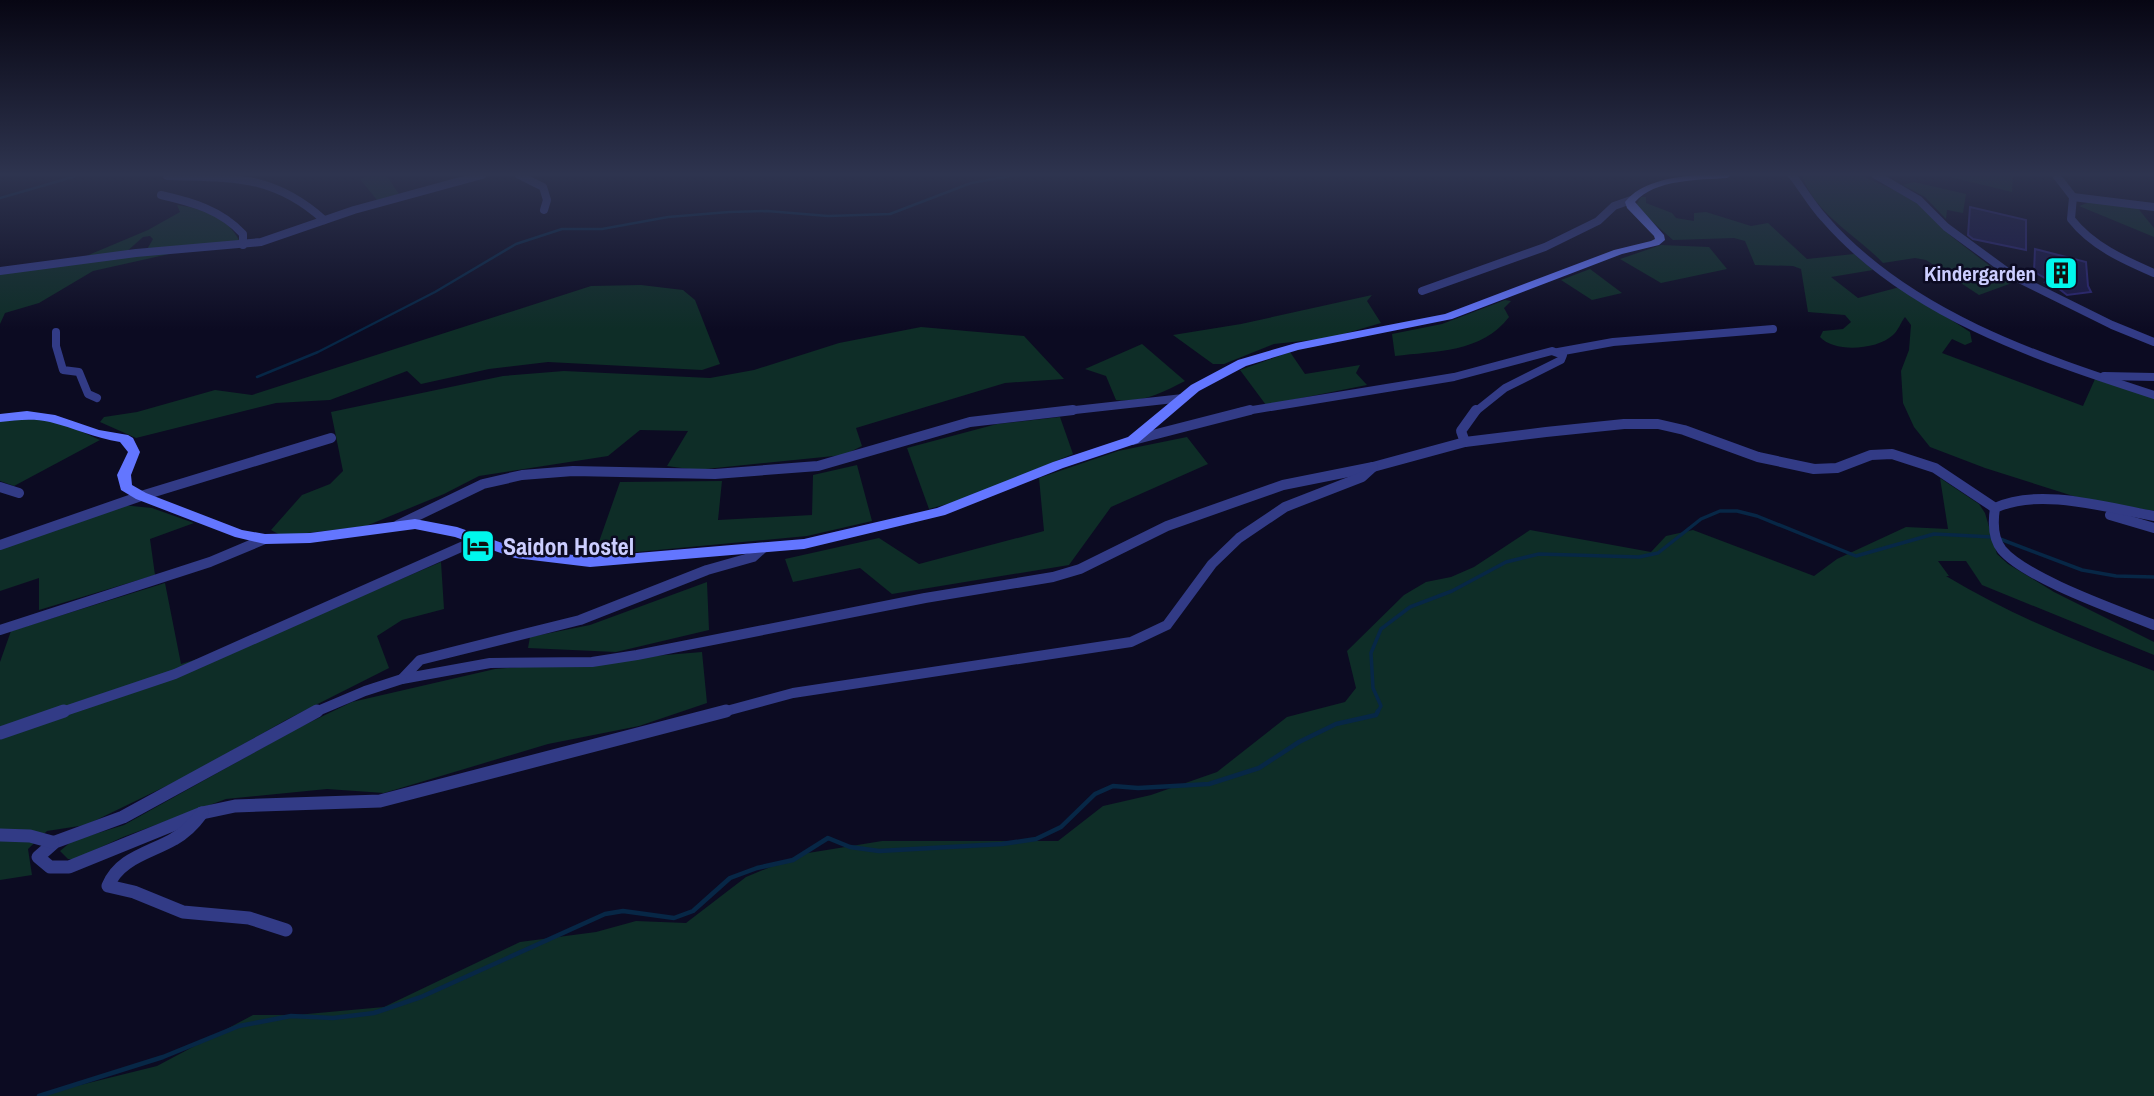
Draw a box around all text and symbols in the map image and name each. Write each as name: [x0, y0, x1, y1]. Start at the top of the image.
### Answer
building icon: Kindergarden: [2042, 254, 2080, 292]
place label: Kindergarden: [1924, 259, 2036, 288]
hotel icon: Saidon Hostel: [459, 527, 497, 565]
place label: Saidon Hostel: [503, 530, 634, 562]

